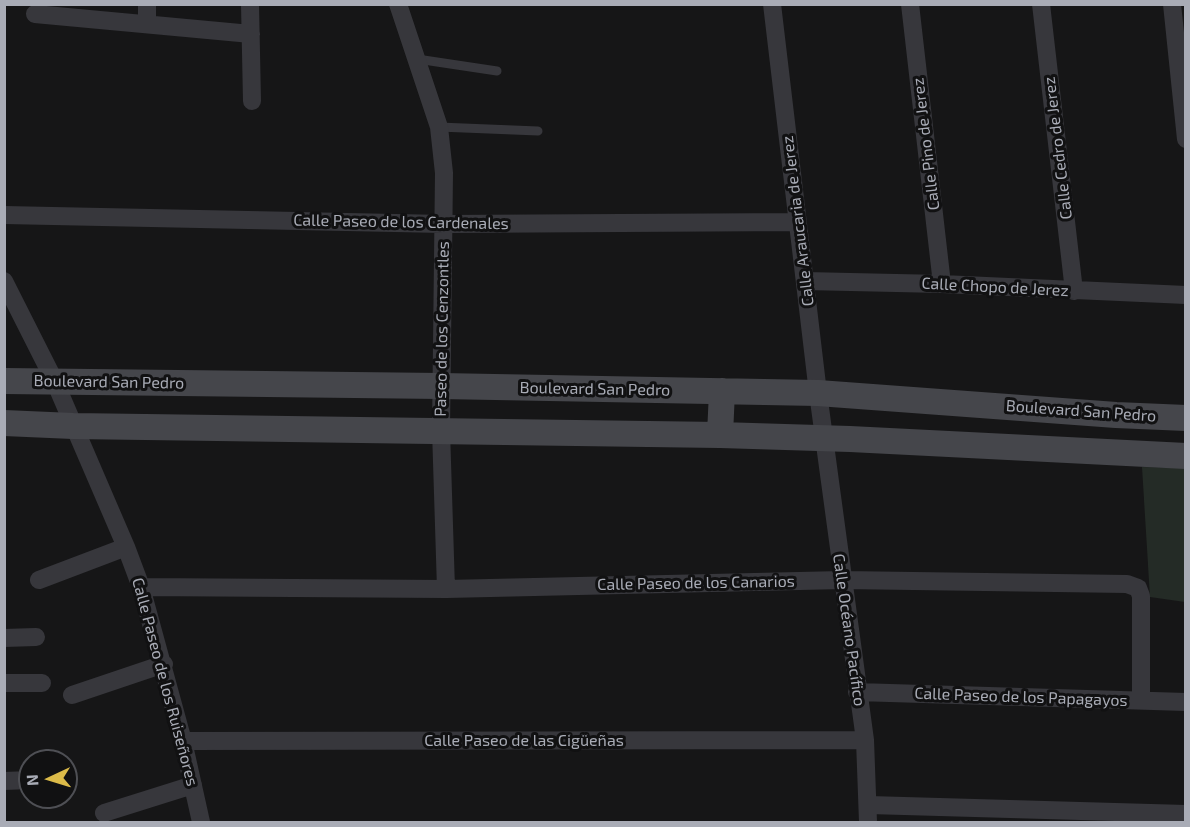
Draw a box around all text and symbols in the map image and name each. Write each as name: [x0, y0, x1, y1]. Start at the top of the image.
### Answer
street label: Calle Cedro de Jerez: [1040, 76, 1076, 220]
street label: Calle Pino de Jerez: [908, 77, 944, 211]
street label: Calle Araucaria de Jerez: [778, 135, 818, 307]
street label: Calle Paseo de los Cardenales: [293, 211, 509, 233]
street label: Paseo de los Cenzontles: [431, 241, 453, 417]
street label: Calle Chopo de Jerez: [921, 274, 1069, 300]
street label: Boulevard San Pedro: [34, 371, 184, 393]
street label: Boulevard San Pedro: [520, 378, 670, 400]
street label: Boulevard San Pedro: [1005, 396, 1157, 426]
street label: Calle Océano Pacífico: [829, 553, 869, 707]
street label: Calle Paseo de los Canarios: [597, 572, 795, 594]
street label: Calle Paseo de los Ruiseñores: [128, 576, 202, 788]
street label: Calle Paseo de los Papagayos: [914, 684, 1128, 710]
street label: Calle Paseo de las Cigüeñas: [424, 731, 624, 751]
north arrow: [18, 749, 78, 809]
text: N: [22, 774, 41, 787]

